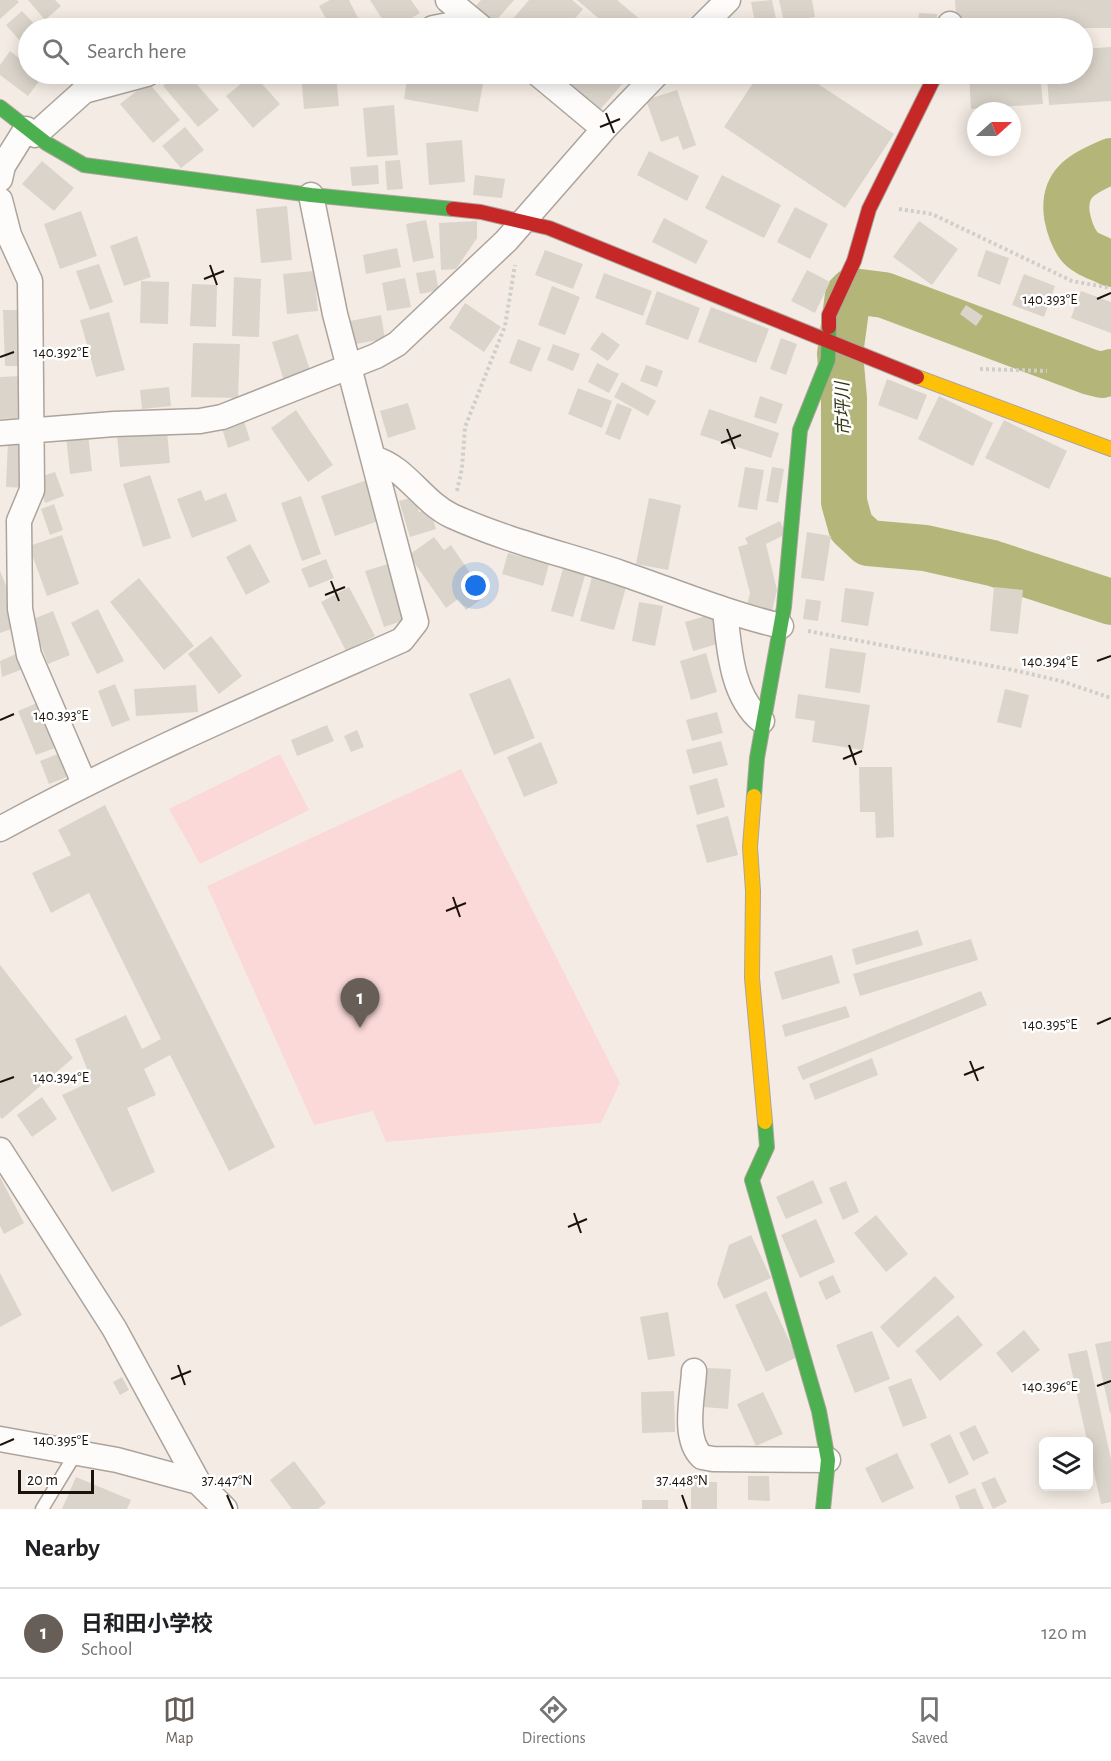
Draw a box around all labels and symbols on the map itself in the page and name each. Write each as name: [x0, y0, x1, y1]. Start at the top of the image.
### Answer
north arrow: [967, 102, 1021, 156]
text: 140.393°E: [1023, 292, 1077, 307]
text: 140.392°E: [33, 345, 89, 360]
water label: 市坪川: [832, 380, 854, 436]
your location: [461, 571, 490, 600]
text: 140.394°E: [1022, 654, 1078, 669]
text: 140.393°E: [34, 708, 88, 723]
pin: 1: [340, 978, 380, 1028]
text: 140.395°E: [1023, 1017, 1077, 1032]
text: 140.394°E: [33, 1070, 89, 1085]
text: 140.396°E: [1022, 1379, 1078, 1394]
text: 140.395°E: [34, 1433, 88, 1448]
scale bar: [18, 1467, 94, 1494]
text: 37.447°N: [201, 1473, 253, 1488]
text: 37.448°N: [656, 1473, 708, 1488]

